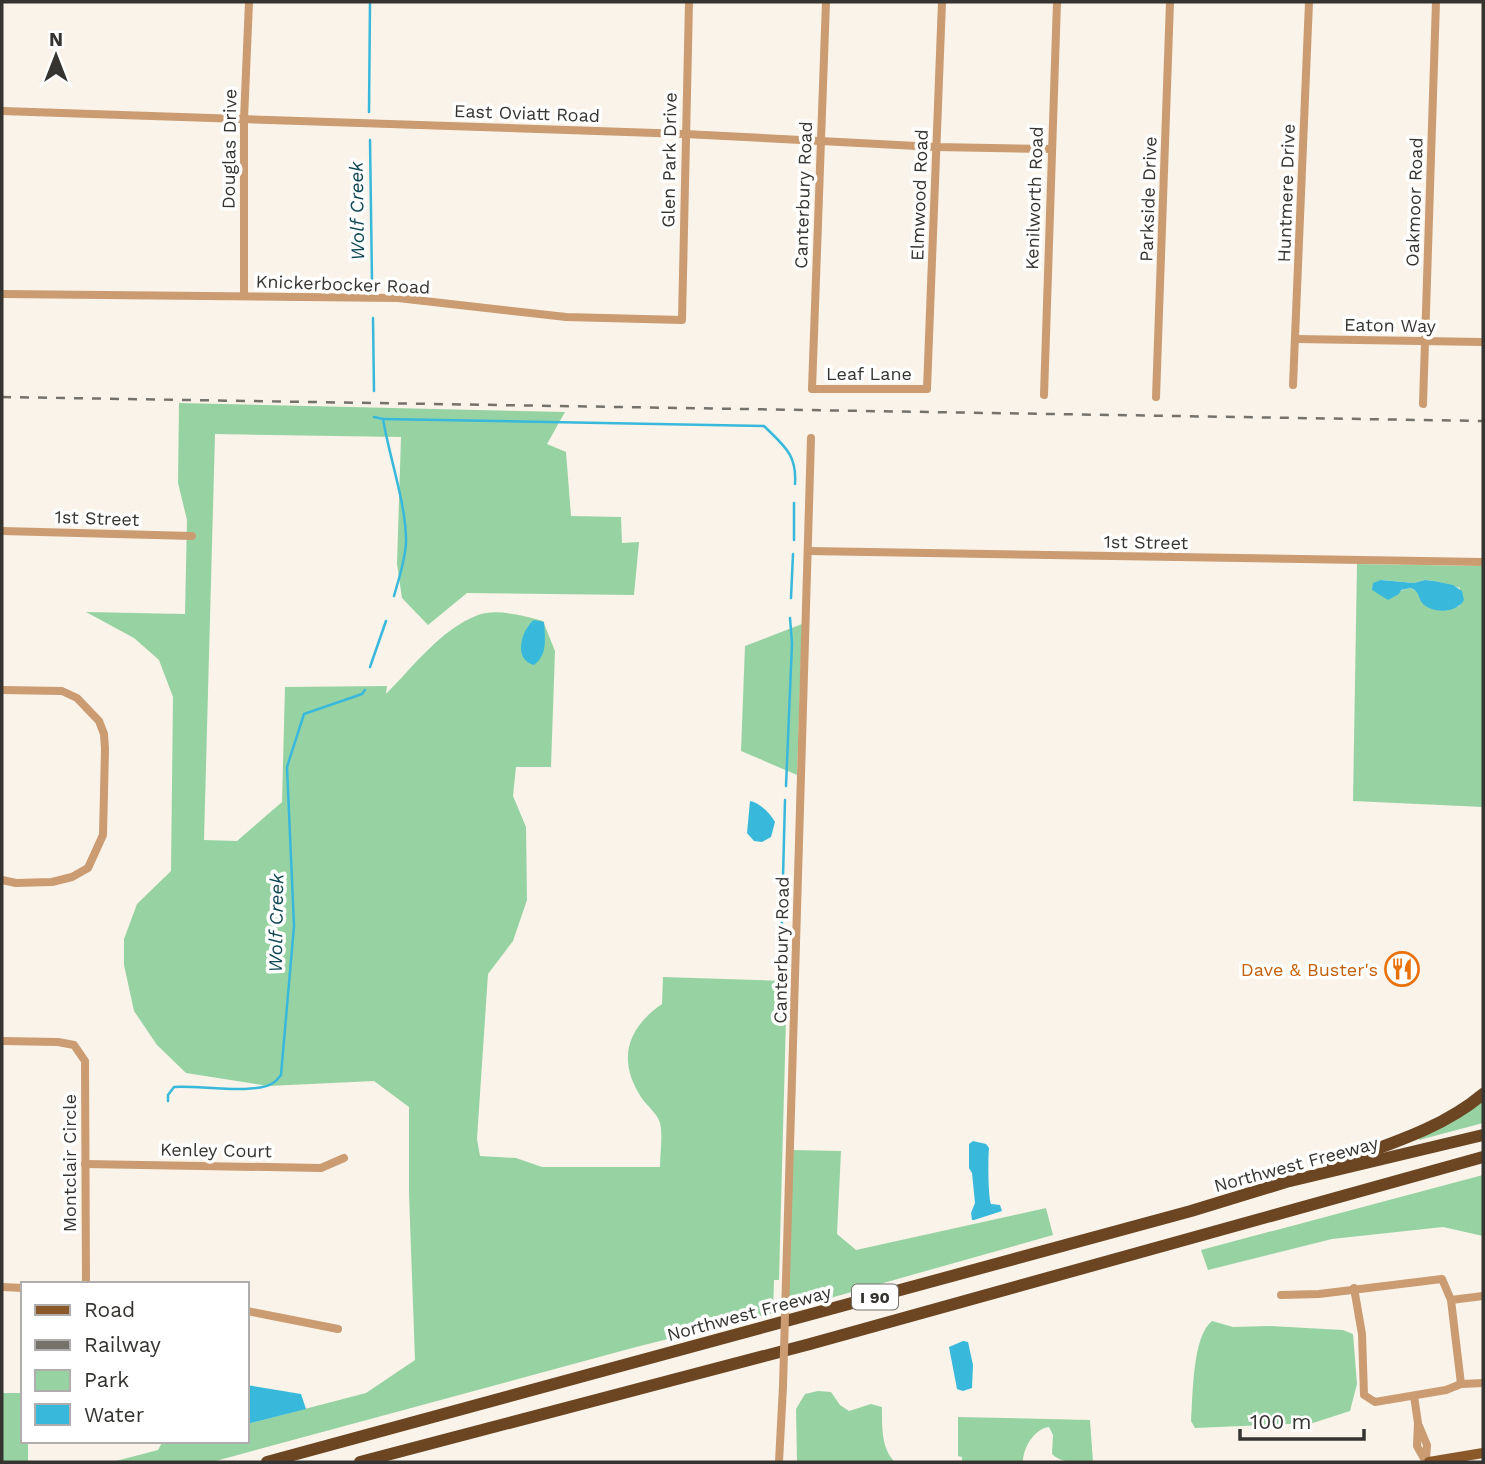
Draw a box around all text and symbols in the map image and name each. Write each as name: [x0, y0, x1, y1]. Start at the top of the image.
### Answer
north arrow: [21, 21, 91, 91]
text: N: [49, 28, 63, 51]
street label: Douglas Drive: [217, 89, 241, 209]
street label: Glen Park Drive: [657, 92, 681, 228]
street label: East Oviatt Road: [454, 100, 600, 126]
street label: Canterbury Road: [790, 121, 816, 269]
street label: Huntmere Drive: [1273, 123, 1299, 263]
street label: Kenilworth Road: [1021, 126, 1047, 270]
street label: Elmwood Road: [906, 129, 932, 261]
street label: Parkside Drive: [1135, 136, 1161, 262]
street label: Oakmoor Road: [1401, 137, 1427, 267]
water label: Wolf Creek: [345, 161, 369, 261]
street label: Knickerbocker Road: [255, 270, 431, 298]
street label: Eaton Way: [1344, 314, 1437, 336]
street label: Leaf Lane: [826, 363, 912, 384]
street label: 1st Street: [54, 506, 140, 530]
street label: 1st Street: [1104, 531, 1189, 553]
water label: Wolf Creek: [264, 873, 288, 973]
street label: Canterbury Road: [769, 876, 793, 1024]
restaurant icon: Dave & Buster's: [1383, 950, 1421, 988]
place label: Dave & Buster's: [1241, 959, 1378, 980]
street label: Montclair Circle: [59, 1094, 80, 1232]
street label: Northwest Freeway: [1212, 1132, 1381, 1196]
street label: Kenley Court: [160, 1139, 272, 1161]
street label: Northwest Freeway: [665, 1281, 834, 1345]
legend: [21, 1282, 248, 1443]
road number: I 90: [852, 1284, 898, 1310]
text: Road: [84, 1297, 135, 1322]
text: Railway: [84, 1332, 161, 1357]
text: Park: [84, 1367, 129, 1392]
scale bar: [1240, 1398, 1364, 1442]
text: Water: [84, 1402, 145, 1427]
text: 100 m: [1250, 1409, 1312, 1434]

